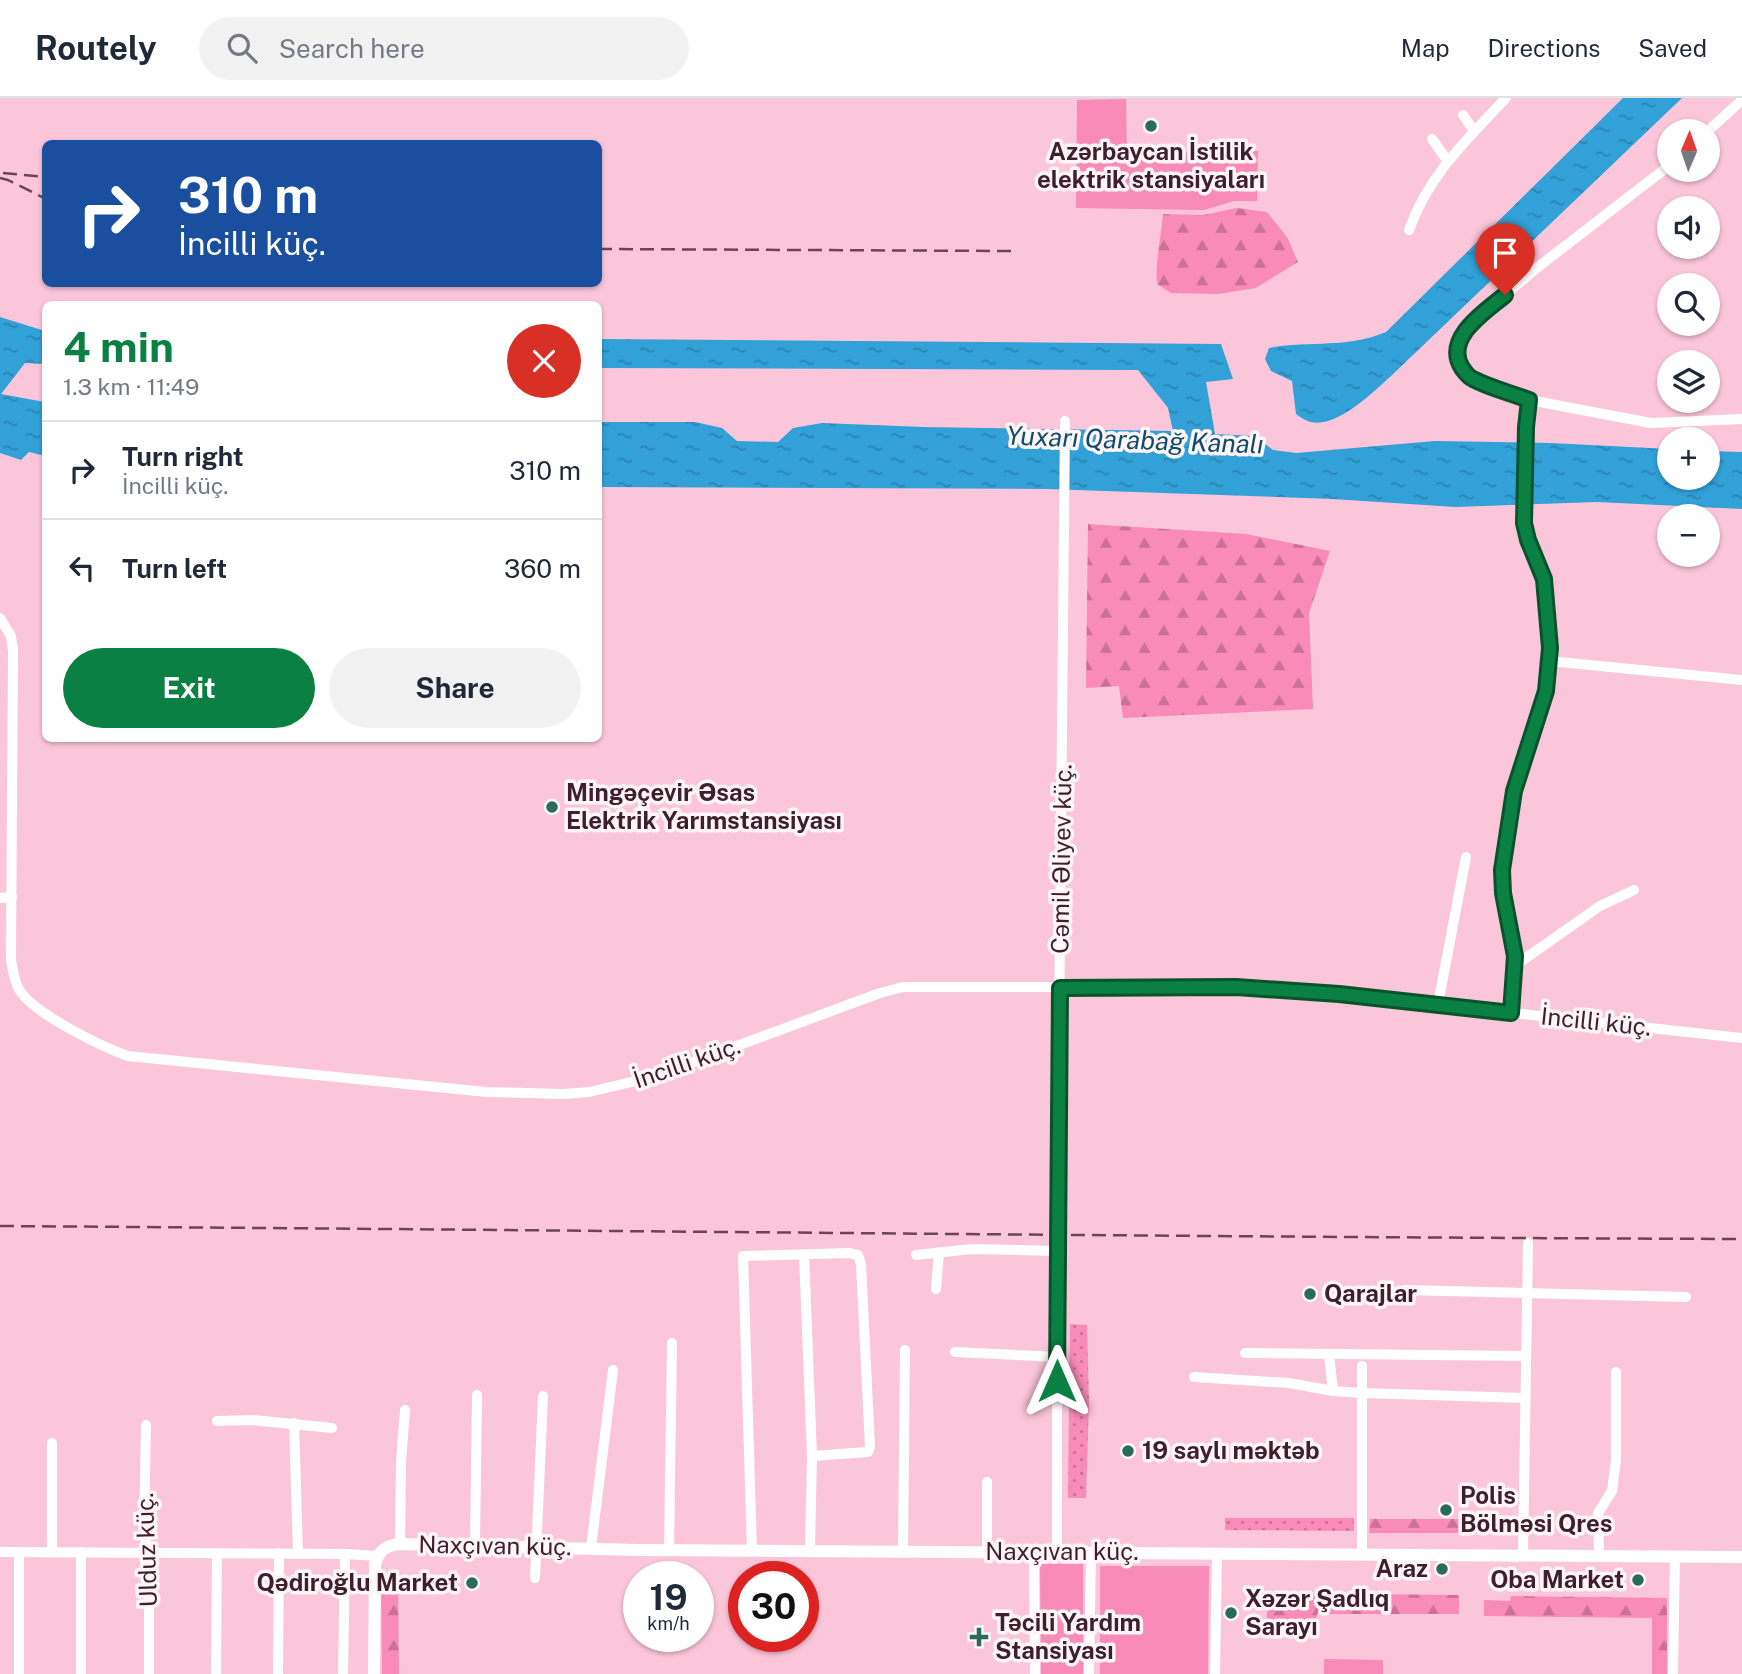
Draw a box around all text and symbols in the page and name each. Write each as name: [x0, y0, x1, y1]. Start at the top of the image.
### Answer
search box: [199, 17, 689, 80]
text: Routely: [35, 29, 157, 67]
icon: search: [223, 29, 261, 67]
text: Search here: [279, 33, 425, 64]
text: Map: [1401, 34, 1450, 62]
text: Directions: [1488, 34, 1600, 62]
text: Saved: [1638, 34, 1707, 62]
marker: Azərbaycan İstilik elektrik stansiyaları: [1143, 118, 1159, 134]
north arrow: [1657, 119, 1720, 182]
map controls: [1657, 119, 1720, 567]
place label: Azərbaycan İstilik elektrik stansiyaları: [1037, 137, 1265, 193]
text: 310 m: [178, 166, 318, 224]
icon: right: [63, 168, 154, 259]
button: sound: [1657, 196, 1720, 259]
pin: [1475, 223, 1535, 295]
text: İncilli küç.: [178, 225, 326, 262]
icon: arrive: [1486, 234, 1524, 272]
button: search: [1657, 273, 1720, 336]
text: 4 min: [63, 322, 174, 371]
button: close: [507, 324, 581, 398]
button: layers: [1657, 350, 1720, 413]
text: 1.3 km · 11:49: [63, 373, 199, 400]
water label: Yuxarı Qarabağ Kanalı: [1006, 420, 1264, 459]
button: +: [1657, 427, 1720, 490]
text: Turn right: [122, 441, 244, 472]
icon: right: [63, 451, 101, 489]
text: 310 m: [509, 455, 581, 486]
text: İncilli küç.: [122, 472, 228, 499]
button: −: [1657, 504, 1720, 567]
icon: left: [63, 549, 101, 587]
text: Turn left: [122, 553, 227, 584]
text: 360 m: [504, 553, 581, 584]
button: Exit: [63, 648, 315, 728]
button: Share: [329, 648, 581, 728]
street label: Cəmil Əliyev küç.: [1045, 764, 1077, 954]
place label: Mingəçevir Əsas Elektrik Yarımstansiyası: [566, 778, 842, 834]
marker: Mingəçevir Əsas Elektrik Yarımstansiyası: [544, 799, 560, 815]
street label: İncilli küç.: [1539, 1001, 1653, 1041]
street label: İncilli küç.: [630, 1031, 744, 1093]
place label: Qarajlar: [1324, 1279, 1417, 1307]
marker: Qarajlar: [1302, 1286, 1318, 1302]
position arrow: [1020, 1344, 1094, 1418]
place label: 19 saylı məktəb: [1142, 1436, 1320, 1464]
marker: 19 saylı məktəb: [1120, 1443, 1136, 1459]
place label: Polis Bölməsi Qres: [1460, 1481, 1612, 1537]
street label: Ulduz küç.: [130, 1492, 162, 1608]
marker: Polis Bölməsi Qres: [1438, 1502, 1454, 1518]
street label: Naxçıvan küç.: [418, 1530, 572, 1560]
street label: Naxçıvan küç.: [985, 1537, 1139, 1565]
place label: Araz: [1376, 1554, 1428, 1582]
speed limit sign: 30: [728, 1561, 819, 1652]
marker: Araz: [1434, 1561, 1450, 1577]
place label: Oba Market: [1490, 1565, 1624, 1593]
place label: Qədiroğlu Market: [257, 1568, 458, 1596]
marker: Oba Market: [1630, 1572, 1646, 1588]
marker: Qədiroğlu Market: [464, 1575, 480, 1591]
text: 19: [649, 1577, 688, 1618]
place label: Xəzər Şadlıq Sarayı: [1245, 1584, 1389, 1640]
marker: Xəzər Şadlıq Sarayı: [1223, 1605, 1239, 1621]
place label: Təcili Yardım Stansiyası: [995, 1608, 1141, 1664]
text: km/h: [647, 1613, 690, 1634]
marker: Təcili Yardım Stansiyası: [969, 1627, 989, 1647]

